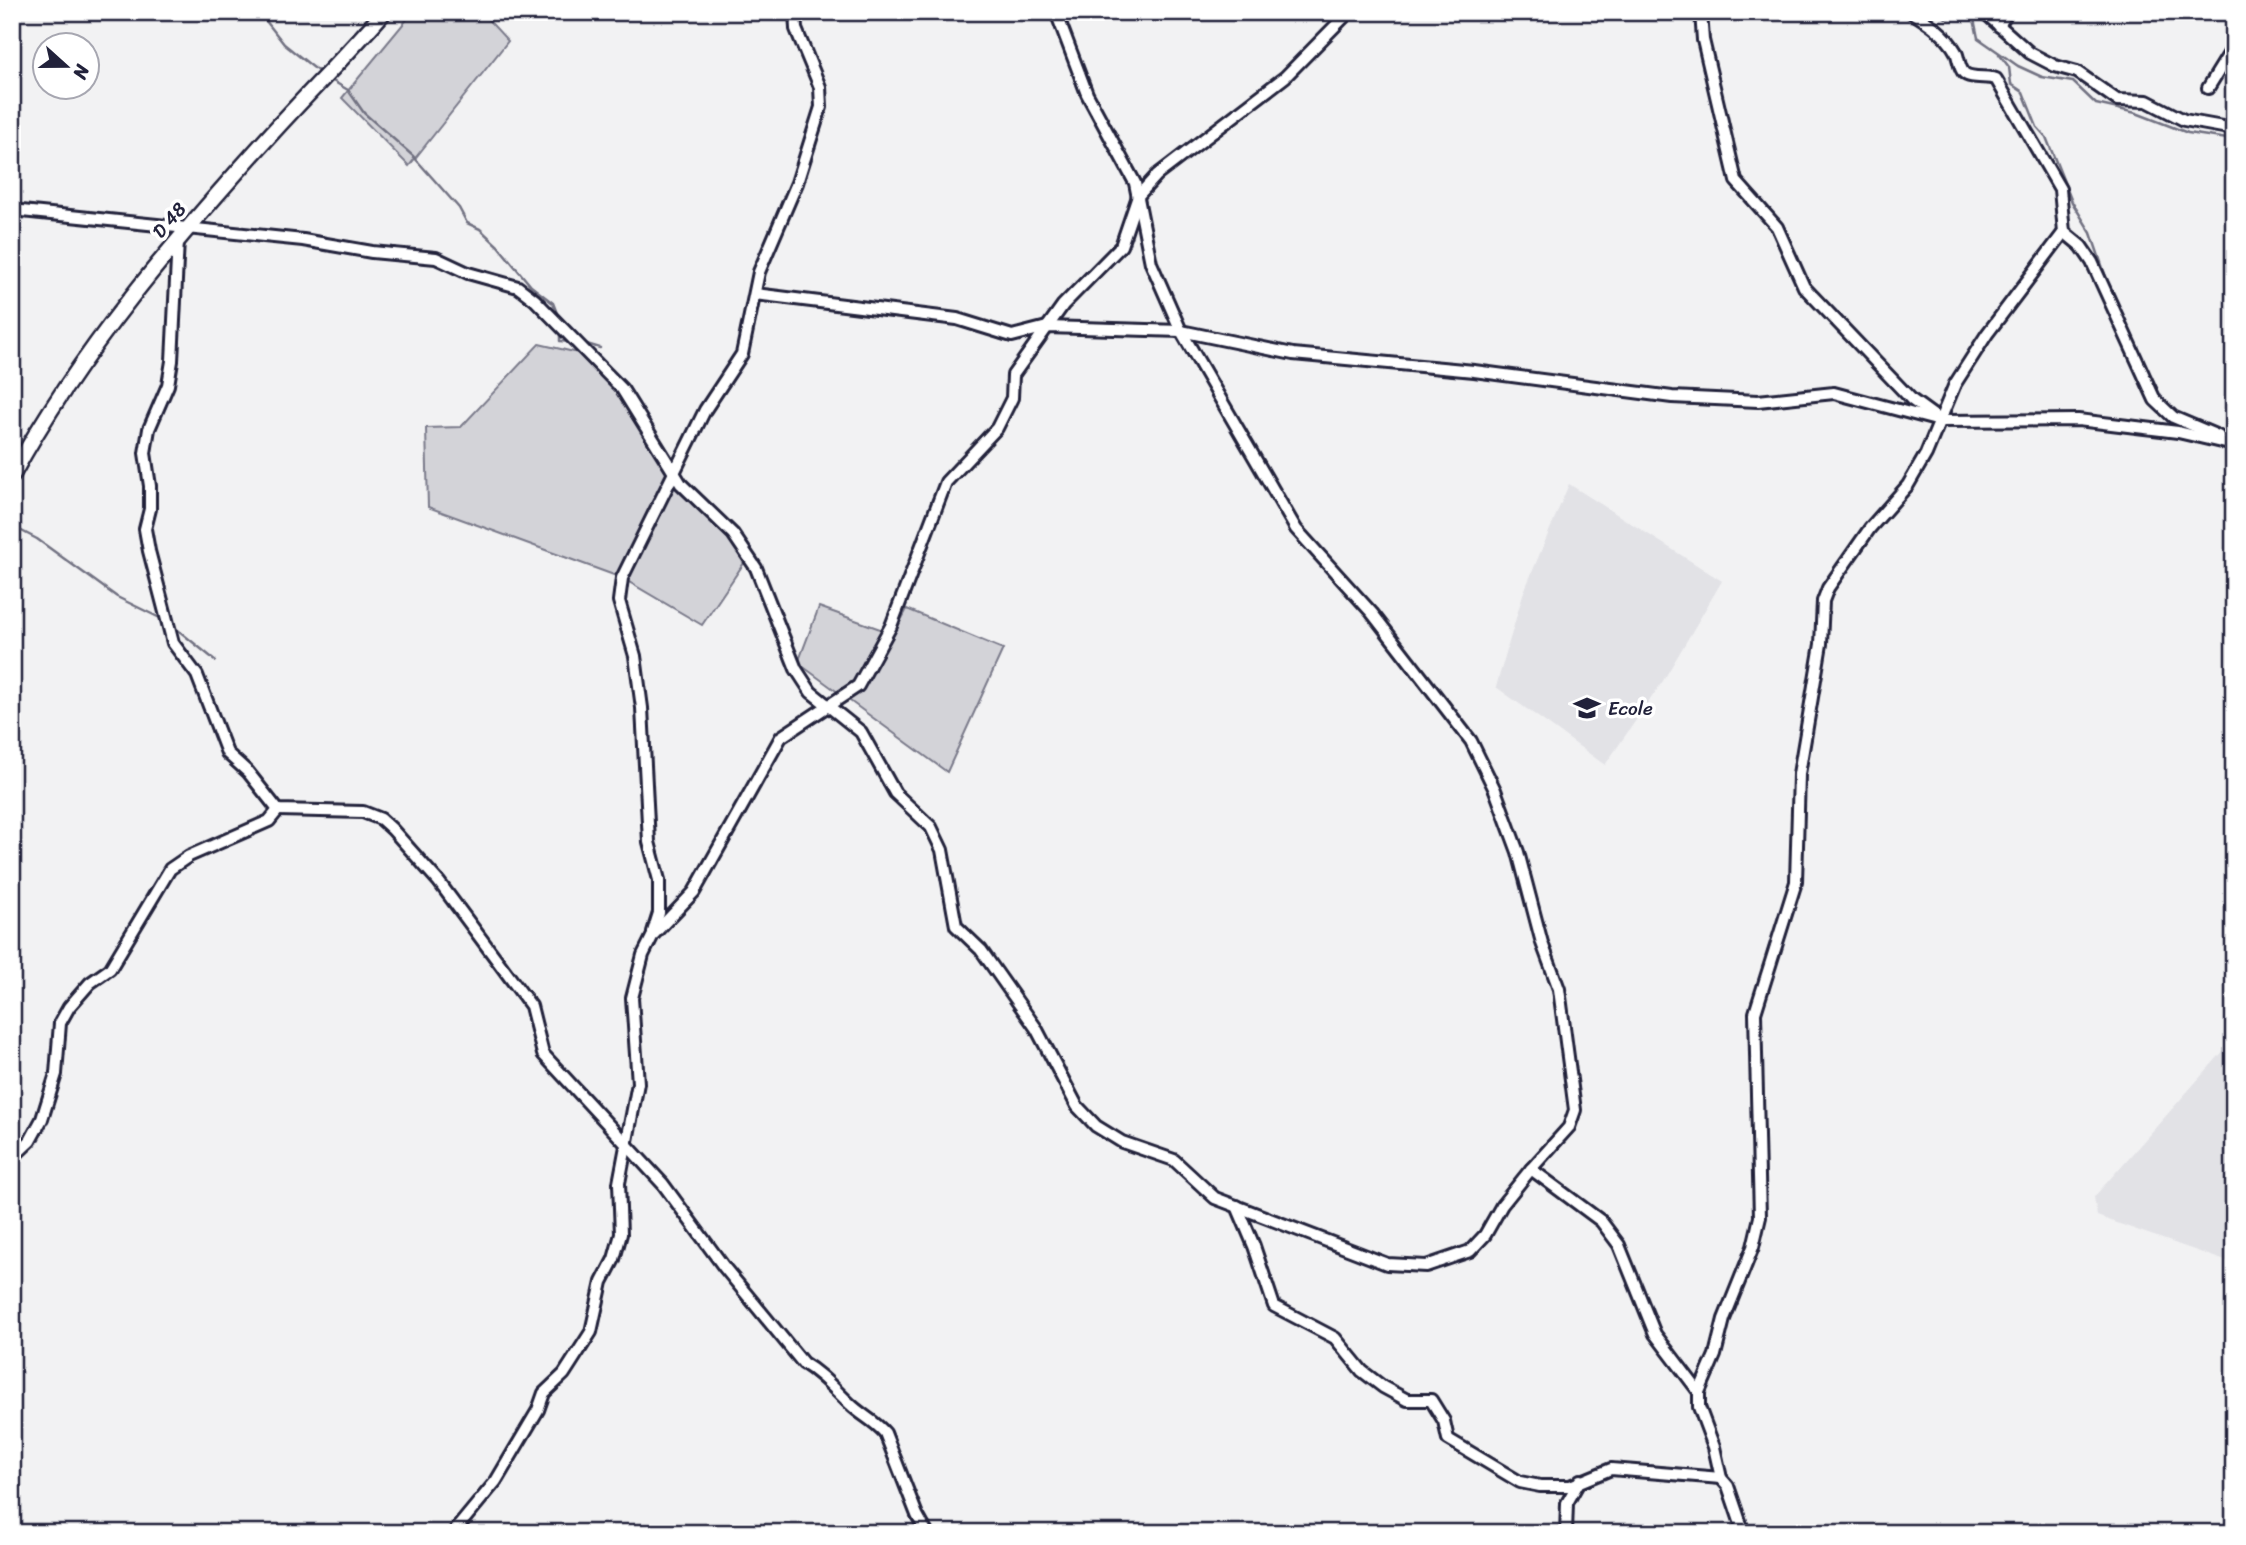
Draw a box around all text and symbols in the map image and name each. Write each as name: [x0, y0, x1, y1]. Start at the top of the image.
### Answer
north arrow: [32, 32, 102, 102]
text: N: [63, 59, 100, 85]
street label: D 48: [144, 194, 195, 246]
place label: Ecole: [1608, 692, 1653, 725]
school or university icon: Ecole: [1572, 693, 1602, 723]

